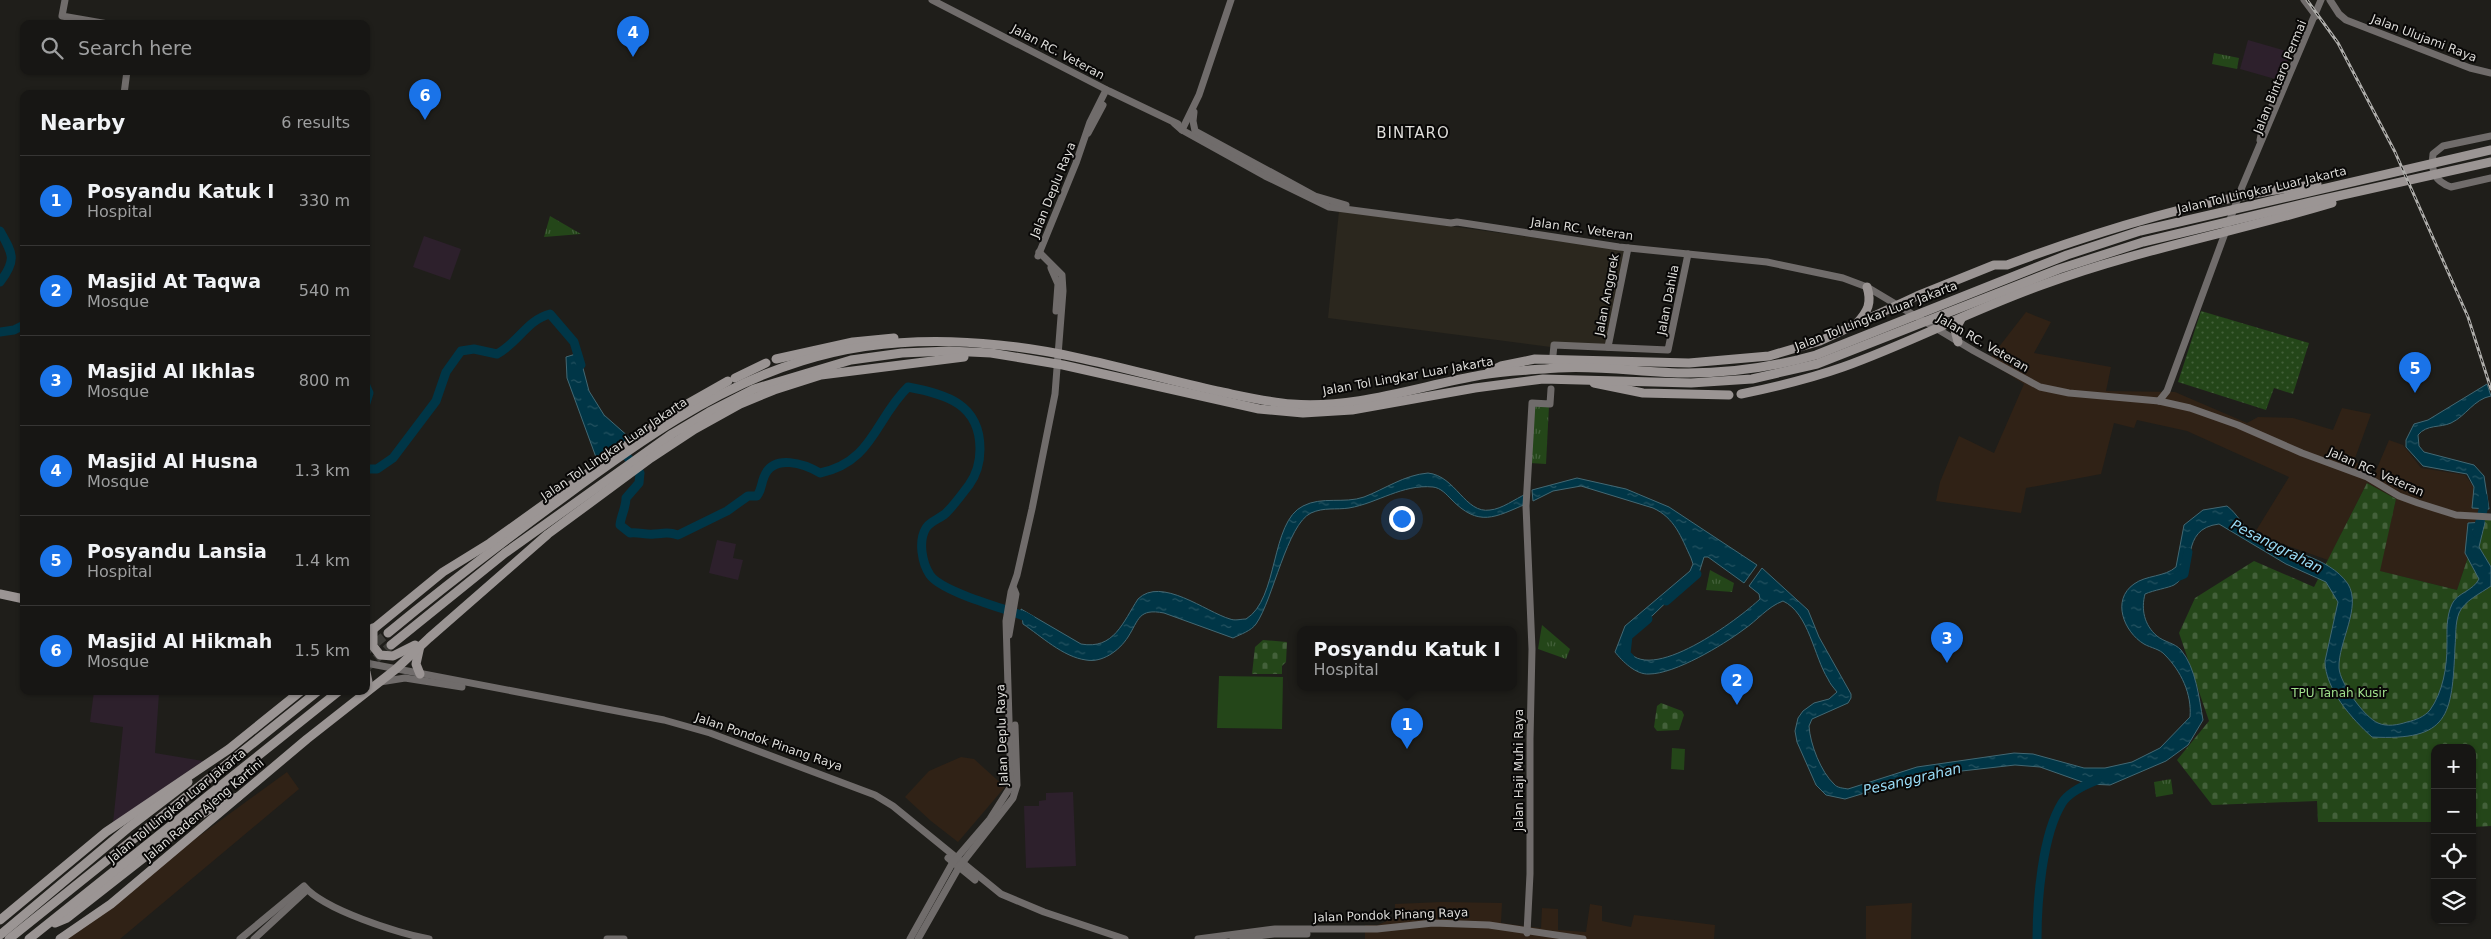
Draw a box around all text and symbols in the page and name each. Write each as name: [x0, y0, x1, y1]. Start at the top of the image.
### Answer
street label: Jalan Ulujami Raya: [2368, 11, 2479, 65]
pin: 4: [617, 16, 649, 57]
street label: Jalan Bintaro Permai: [2250, 18, 2309, 137]
search box: [20, 20, 370, 75]
street label: Jalan RC. Veteran: [1008, 21, 1107, 82]
icon: search: [38, 34, 66, 62]
text: Search here: [78, 37, 192, 59]
pin: 6: [409, 79, 441, 120]
text: Nearby: [40, 111, 125, 135]
text: 6 results: [281, 113, 350, 132]
district label: BINTARO: [1376, 124, 1450, 142]
street label: Jalan Deplu Raya: [1027, 140, 1079, 241]
street label: Jalan Tol Lingkar Luar Jakarta: [2175, 164, 2348, 217]
text: Posyandu Katuk I: [87, 180, 274, 202]
text: 1: [50, 191, 62, 210]
text: 330 m: [299, 191, 350, 210]
text: Hospital: [87, 202, 152, 221]
street label: Jalan RC. Veteran: [1529, 215, 1634, 243]
street label: Jalan Anggrek: [1592, 253, 1622, 338]
street label: Jalan Dahlia: [1654, 264, 1682, 337]
text: Masjid At Taqwa: [87, 270, 261, 292]
street label: Jalan Tol Lingkar Luar Jakarta: [1792, 278, 1959, 354]
text: 2: [50, 281, 62, 300]
text: 540 m: [299, 281, 350, 300]
text: Mosque: [87, 292, 149, 311]
street label: Jalan RC. Veteran: [1934, 311, 2031, 375]
pin: 5: [2399, 352, 2431, 393]
street label: Jalan Tol Lingkar Luar Jakarta: [1321, 354, 1494, 398]
text: Masjid Al Ikhlas: [87, 360, 255, 382]
text: 3: [50, 371, 62, 390]
text: 800 m: [299, 371, 350, 390]
text: Mosque: [87, 382, 149, 401]
street label: Jalan Tol Lingkar Luar Jakarta: [538, 395, 690, 504]
street label: Jalan RC. Veteran: [2325, 444, 2426, 499]
text: Masjid Al Husna: [87, 450, 258, 472]
text: 4: [50, 461, 62, 480]
text: 1.3 km: [295, 461, 350, 480]
text: Mosque: [87, 472, 149, 491]
your location: [1389, 506, 1415, 532]
water label: Pesanggrahan: [2229, 516, 2325, 576]
text: Posyandu Lansia: [87, 540, 267, 562]
text: 5: [50, 551, 62, 570]
text: 1.4 km: [295, 551, 350, 570]
text: Hospital: [87, 562, 152, 581]
pin: 3: [1931, 622, 1963, 663]
popup: [1297, 626, 1517, 691]
text: Masjid Al Hikmah: [87, 630, 272, 652]
text: Posyandu Katuk I: [1313, 638, 1501, 660]
text: 6: [50, 641, 62, 660]
text: 1.5 km: [295, 641, 350, 660]
text: Mosque: [87, 652, 149, 671]
text: Hospital: [1313, 660, 1379, 679]
pin: 2: [1721, 664, 1753, 705]
street label: Jalan Deplu Raya: [993, 684, 1011, 787]
park label: TPU Tanah Kusir: [2290, 686, 2387, 700]
pin: 1: [1391, 708, 1423, 749]
street label: Jalan Haji Muhi Raya: [1512, 709, 1526, 832]
street label: Jalan Pondok Pinang Raya: [693, 710, 844, 774]
map controls: [2431, 744, 2476, 924]
button: +: [2431, 744, 2476, 789]
street label: Jalan Tol Lingkar Luar Jakarta: [105, 746, 249, 867]
street label: Jalan Raden Ajeng Kartini: [141, 756, 267, 865]
water label: Pesanggrahan: [1861, 760, 1963, 798]
button: −: [2431, 789, 2476, 834]
button: locate: [2431, 834, 2476, 879]
button: layers: [2431, 879, 2476, 924]
street label: Jalan Pondok Pinang Raya: [1312, 905, 1469, 925]

